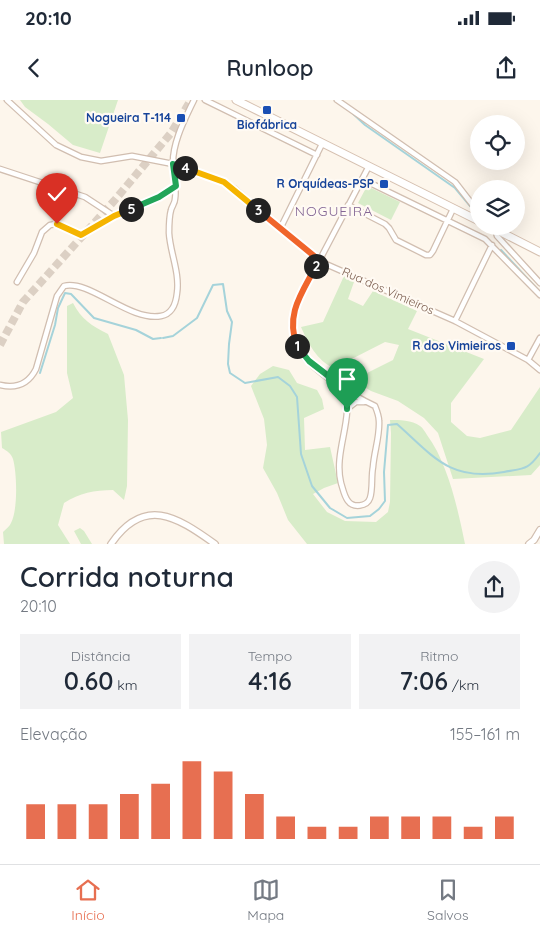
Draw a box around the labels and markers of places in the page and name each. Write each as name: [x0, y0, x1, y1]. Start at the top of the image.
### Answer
marker: Biofábrica: [261, 104, 273, 116]
place label: Nogueira T-114: [86, 110, 171, 125]
marker: Nogueira T-114: [175, 112, 187, 124]
place label: Biofábrica: [237, 117, 297, 132]
pin: 4: [172, 156, 198, 180]
pin: [36, 173, 78, 224]
place label: R Orquídeas-PSP: [277, 176, 374, 191]
marker: R Orquídeas-PSP: [378, 178, 390, 190]
pin: 5: [118, 196, 144, 222]
pin: 3: [246, 198, 270, 222]
pin: 2: [304, 254, 328, 278]
pin: 1: [284, 334, 310, 358]
place label: R dos Vimieiros: [412, 338, 501, 353]
marker: R dos Vimieiros: [505, 340, 517, 352]
pin: [326, 358, 368, 409]

